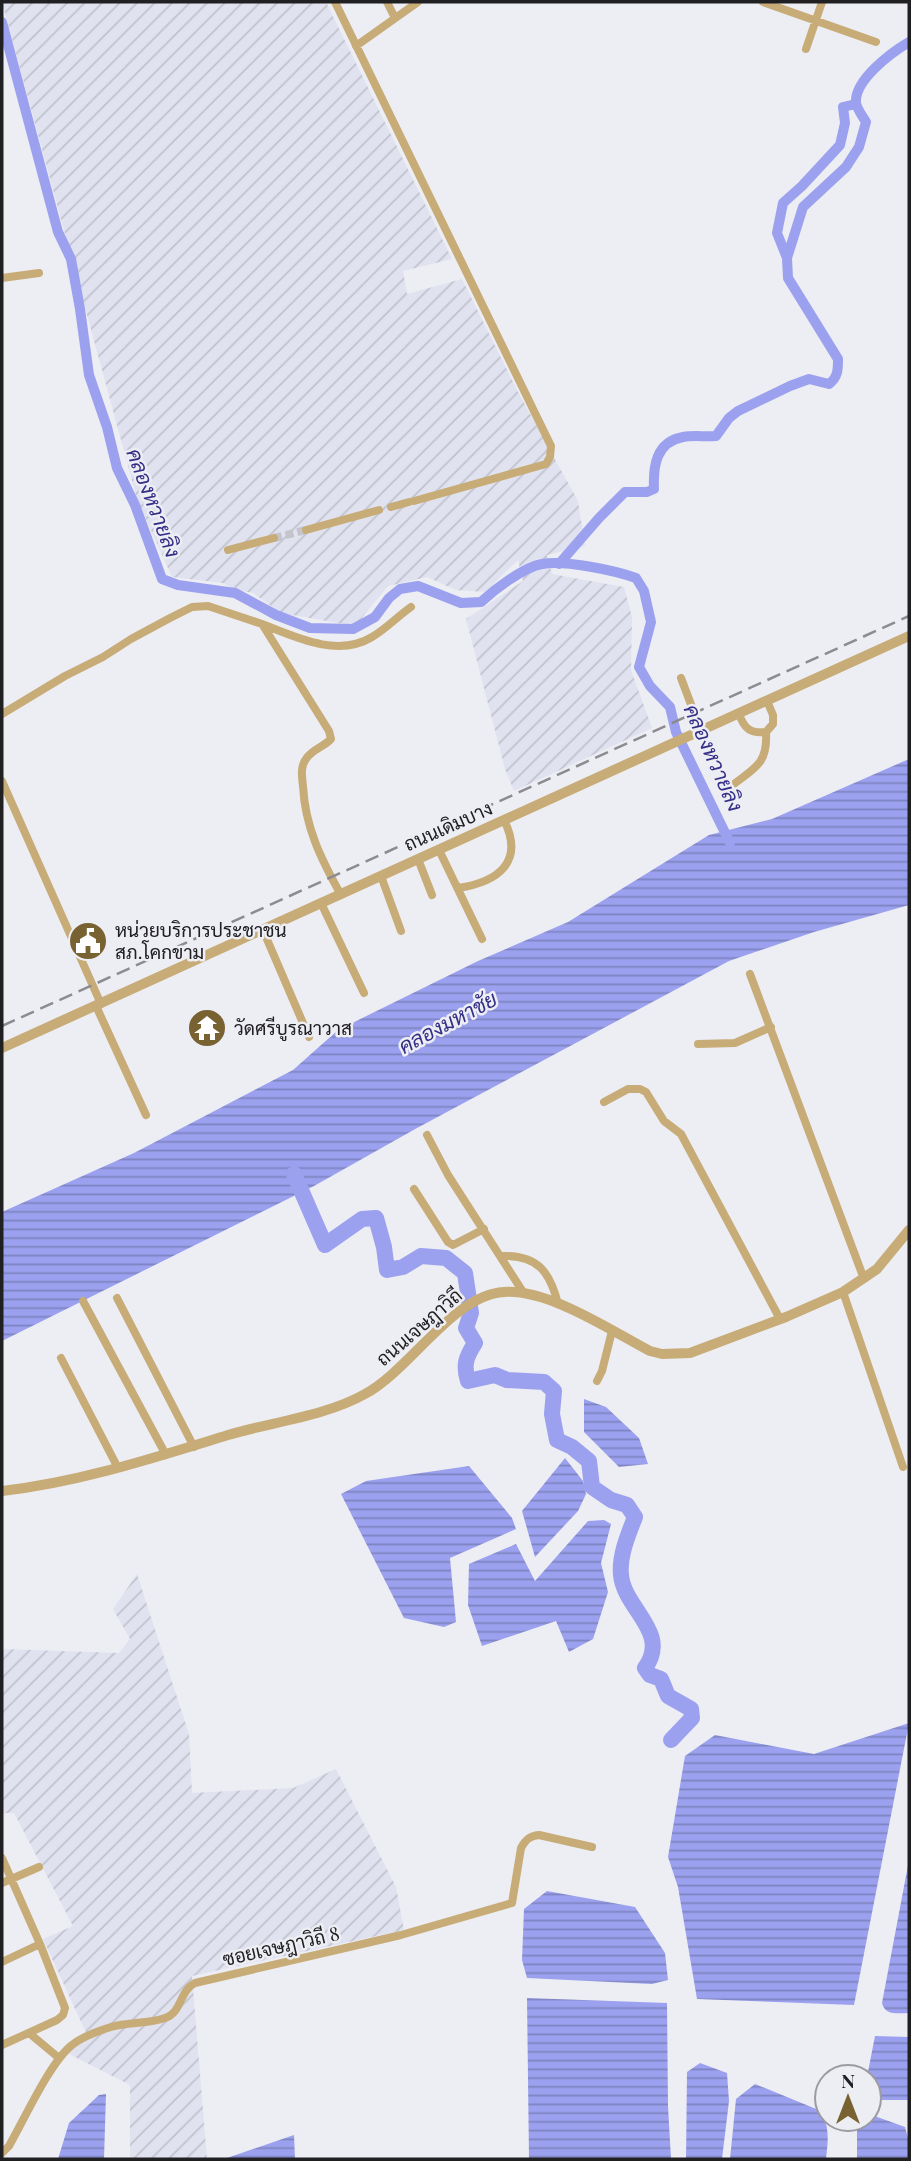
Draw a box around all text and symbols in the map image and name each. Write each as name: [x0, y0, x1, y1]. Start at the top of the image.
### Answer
water label: คลองหวายลิง: [121, 444, 188, 561]
water label: คลองหวายลิง: [679, 699, 751, 815]
street label: ถนนเดิมบาง: [399, 794, 496, 856]
place label: หน่วยบริการประชาชน สภ.โคกขาม: [115, 916, 287, 964]
public building icon: หน่วยบริการประชาชน สภ.โคกขาม: [67, 920, 109, 962]
water label: คลองมหาชัย: [393, 984, 501, 1059]
temple icon: วัดศรีบูรณาวาส: [186, 1007, 228, 1049]
place label: วัดศรีบูรณาวาส: [234, 1014, 352, 1042]
street label: ถนนเจษฎาวิถี: [370, 1282, 468, 1372]
street label: ซอยเจษฎาวิถี 8: [220, 1919, 342, 1972]
north arrow: [813, 2063, 883, 2133]
text: N: [841, 2067, 855, 2093]

